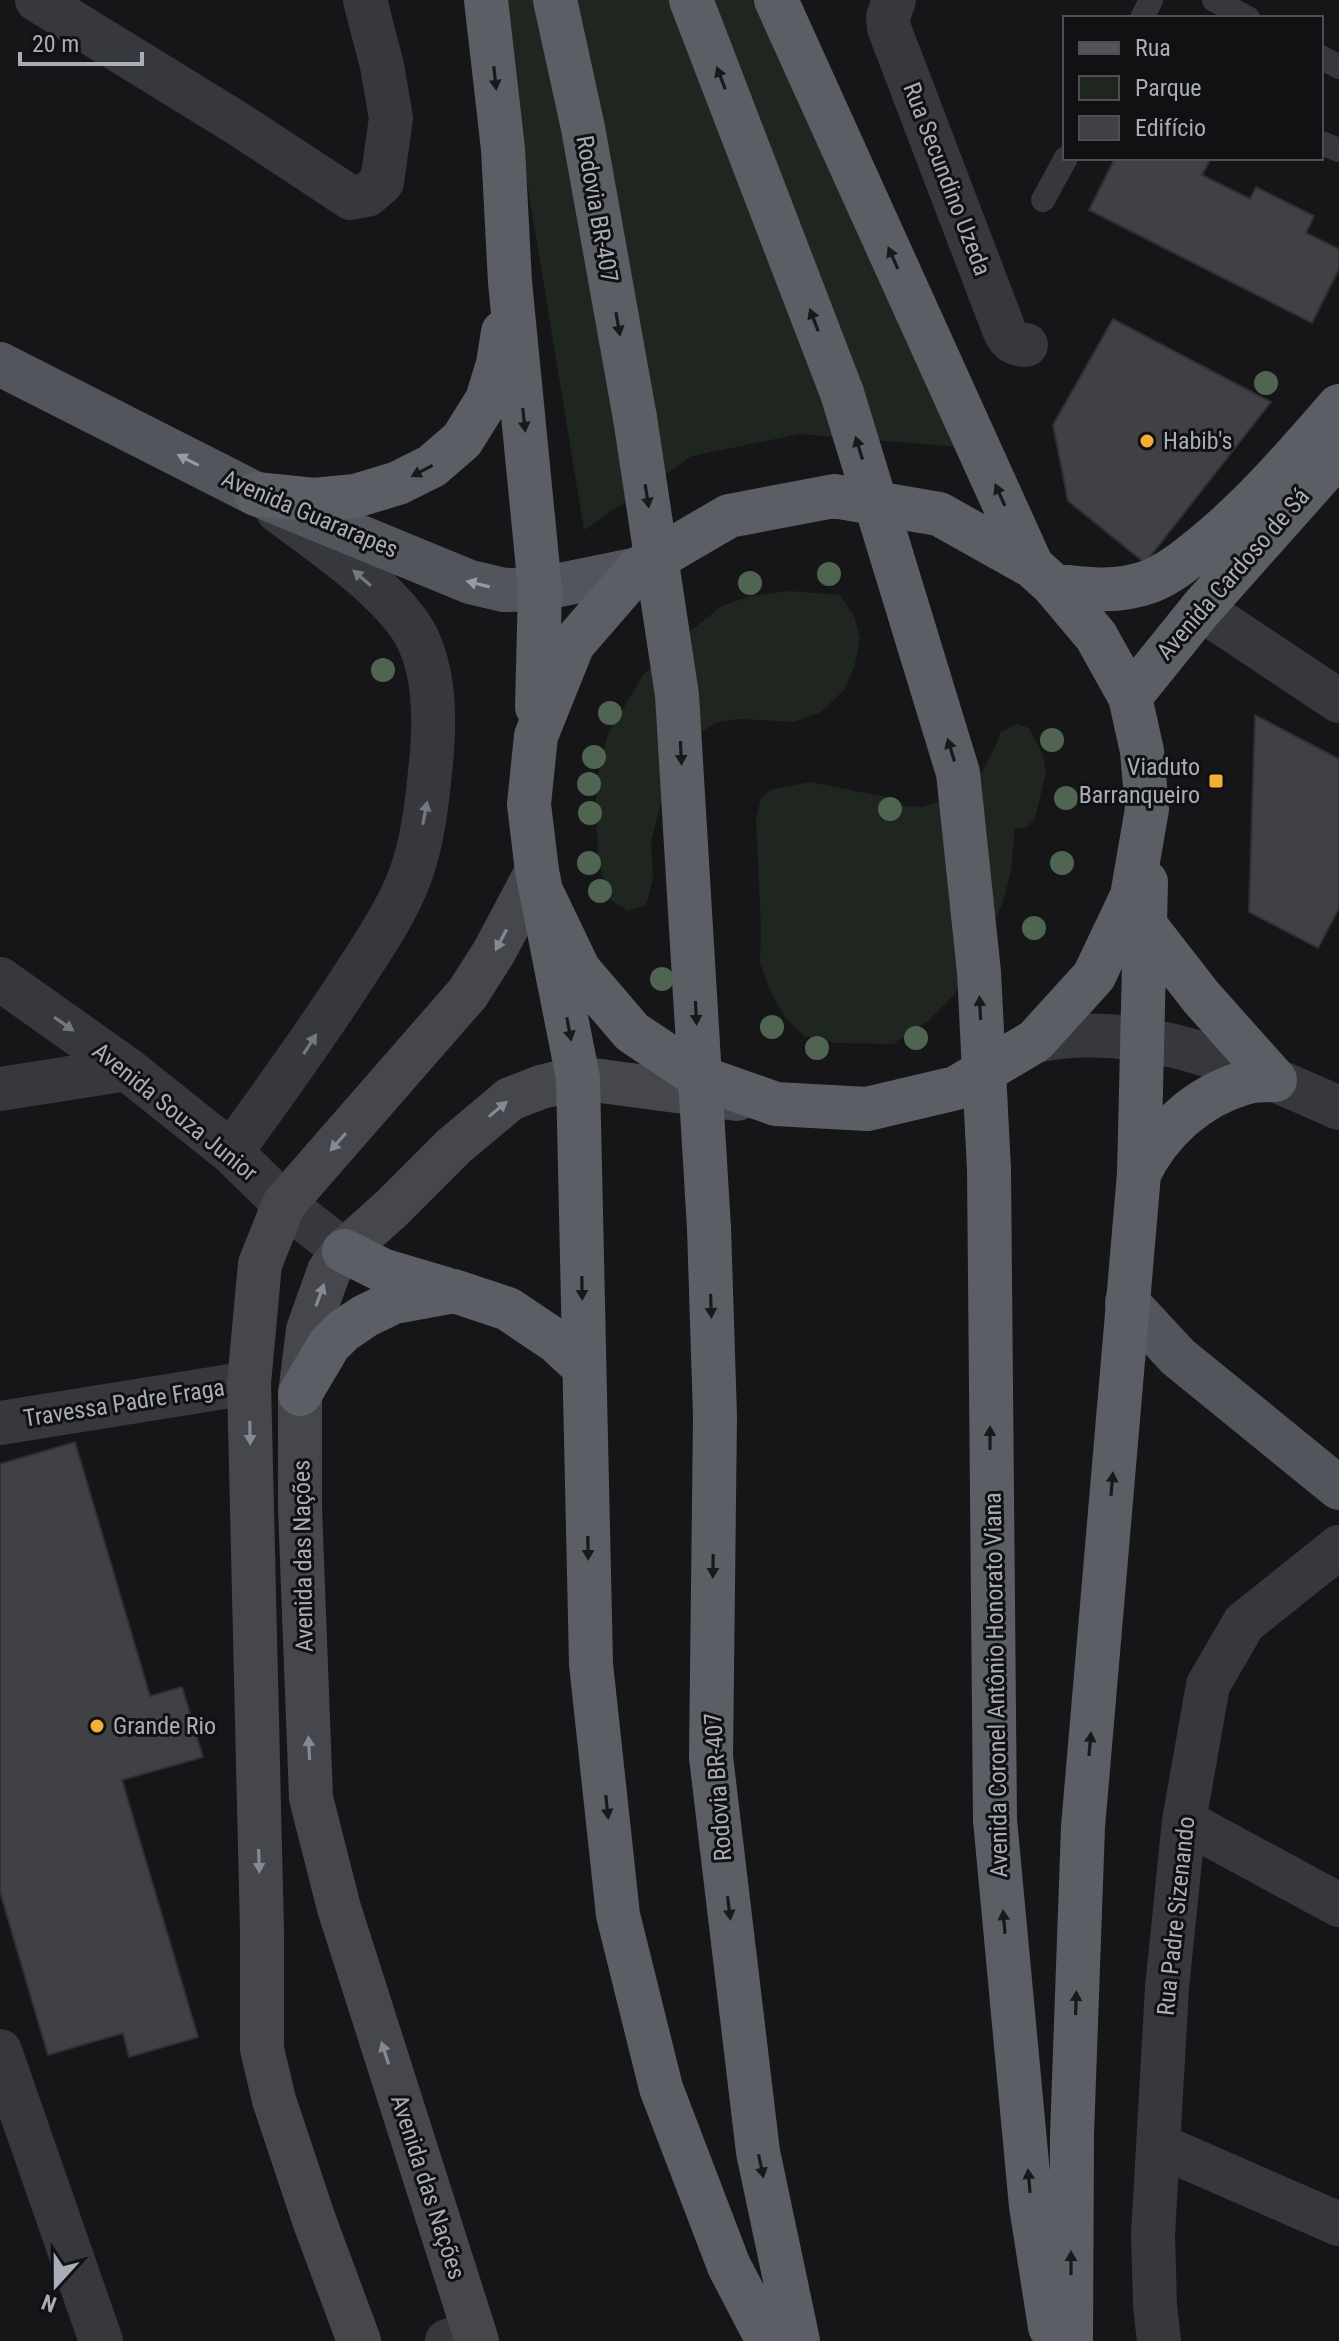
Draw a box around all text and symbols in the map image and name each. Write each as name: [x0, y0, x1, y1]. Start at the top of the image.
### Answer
scale bar: [20, 16, 142, 66]
legend: [1063, 16, 1323, 160]
text: 20 m: [32, 30, 79, 58]
text: Rua: [1135, 34, 1171, 62]
one-way arrow: [488, 65, 501, 90]
one-way arrow: [714, 66, 727, 90]
text: Parque: [1135, 74, 1202, 102]
street label: Rua Secundino Uzeda: [897, 79, 997, 279]
text: Edifício: [1135, 114, 1206, 142]
street label: Rodovia BR-407: [570, 133, 624, 285]
one-way arrow: [886, 246, 900, 270]
one-way arrow: [807, 308, 820, 332]
one-way arrow: [612, 312, 625, 337]
one-way arrow: [517, 408, 530, 433]
place label: Habib's: [1163, 427, 1232, 455]
marker: Habib's: [1138, 432, 1156, 450]
one-way arrow: [852, 435, 865, 459]
one-way arrow: [177, 453, 200, 467]
street label: Avenida Guararapes: [218, 464, 402, 564]
one-way arrow: [411, 464, 434, 477]
one-way arrow: [641, 483, 654, 508]
one-way arrow: [993, 483, 1007, 507]
street label: Avenida Cardoso de Sá: [1151, 483, 1315, 665]
one-way arrow: [353, 569, 372, 587]
one-way arrow: [466, 577, 491, 589]
one-way arrow: [944, 738, 957, 762]
one-way arrow: [674, 741, 687, 766]
place label: Viaduto Barranqueiro: [1079, 753, 1200, 809]
marker: Viaduto Barranqueiro: [1207, 772, 1225, 790]
one-way arrow: [419, 800, 431, 825]
one-way arrow: [494, 929, 508, 951]
one-way arrow: [974, 995, 987, 1020]
one-way arrow: [690, 1001, 703, 1026]
one-way arrow: [53, 1016, 74, 1031]
one-way arrow: [563, 1016, 575, 1041]
one-way arrow: [302, 1033, 317, 1054]
street label: Avenida Souza Junior: [87, 1037, 263, 1187]
one-way arrow: [488, 1101, 508, 1118]
one-way arrow: [330, 1133, 348, 1152]
one-way arrow: [576, 1276, 589, 1301]
one-way arrow: [314, 1283, 327, 1307]
one-way arrow: [705, 1294, 718, 1319]
street label: Travessa Padre Fraga: [21, 1373, 227, 1433]
one-way arrow: [244, 1421, 256, 1446]
one-way arrow: [984, 1425, 996, 1450]
street label: Avenida das Nações: [287, 1460, 319, 1652]
one-way arrow: [1106, 1471, 1119, 1496]
street label: Avenida Coronel Antônio Honorato Viana: [979, 1492, 1013, 1878]
one-way arrow: [582, 1536, 594, 1561]
one-way arrow: [707, 1554, 719, 1579]
place label: Grande Rio: [113, 1712, 216, 1740]
street label: Rodovia BR-407: [699, 1712, 737, 1862]
marker: Grande Rio: [88, 1717, 106, 1735]
one-way arrow: [1084, 1731, 1097, 1756]
one-way arrow: [302, 1735, 315, 1760]
one-way arrow: [600, 1795, 613, 1820]
street label: Rua Padre Sizenando: [1152, 1815, 1200, 2017]
one-way arrow: [253, 1849, 266, 1874]
one-way arrow: [723, 1896, 736, 1921]
one-way arrow: [998, 1909, 1011, 1934]
one-way arrow: [1070, 1990, 1083, 2015]
one-way arrow: [378, 2041, 391, 2065]
street label: Avenida das Nações: [385, 2091, 471, 2283]
one-way arrow: [755, 2154, 768, 2179]
one-way arrow: [1022, 2168, 1035, 2193]
north arrow: [16, 2245, 96, 2325]
one-way arrow: [1065, 2250, 1077, 2275]
text: N: [38, 2289, 60, 2317]

